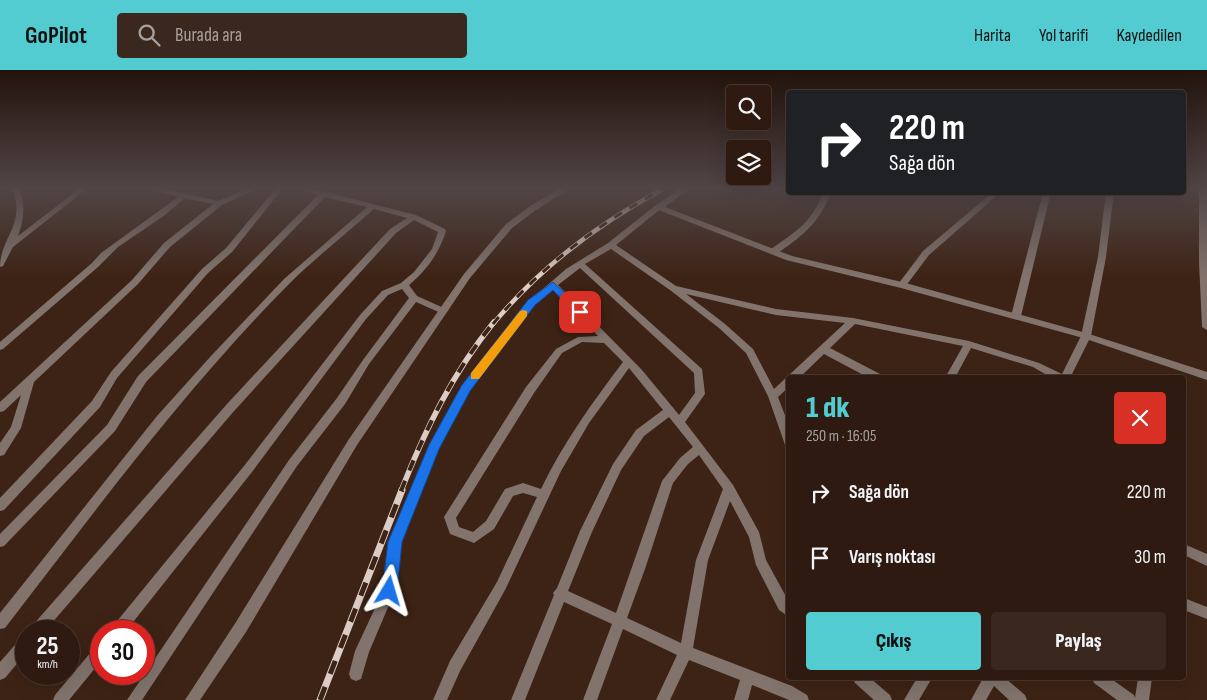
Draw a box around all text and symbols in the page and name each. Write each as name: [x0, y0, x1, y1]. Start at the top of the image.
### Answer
search box: [117, 13, 467, 58]
text: GoPilot: [25, 21, 87, 50]
icon: search: [135, 21, 163, 49]
text: Burada ara: [175, 24, 242, 47]
text: Harita: [974, 25, 1011, 46]
text: Yol tarifi: [1039, 25, 1088, 46]
text: Kaydedilen: [1116, 25, 1182, 46]
map controls: [726, 85, 771, 185]
button: search: [726, 85, 771, 130]
text: 220 m: [889, 107, 965, 150]
icon: right: [806, 110, 871, 175]
button: layers: [726, 140, 771, 185]
text: Sağa dön: [889, 150, 955, 177]
pin: [559, 291, 601, 333]
icon: arrive: [566, 298, 594, 326]
text: 1 dk: [806, 390, 849, 426]
button: close: [1114, 392, 1166, 444]
text: 250 m · 16:05: [806, 427, 876, 446]
icon: right: [806, 479, 834, 507]
text: Sağa dön: [849, 481, 909, 504]
text: 220 m: [1127, 481, 1166, 504]
icon: arrive: [806, 544, 834, 572]
text: Varış noktası: [849, 546, 935, 569]
text: 30 m: [1134, 546, 1166, 569]
position arrow: [362, 564, 414, 616]
button: Çıkış: [806, 612, 981, 670]
button: Paylaş: [991, 612, 1166, 670]
speed limit sign: 30: [90, 620, 155, 685]
text: 25: [37, 631, 58, 662]
text: km/h: [37, 657, 58, 672]

